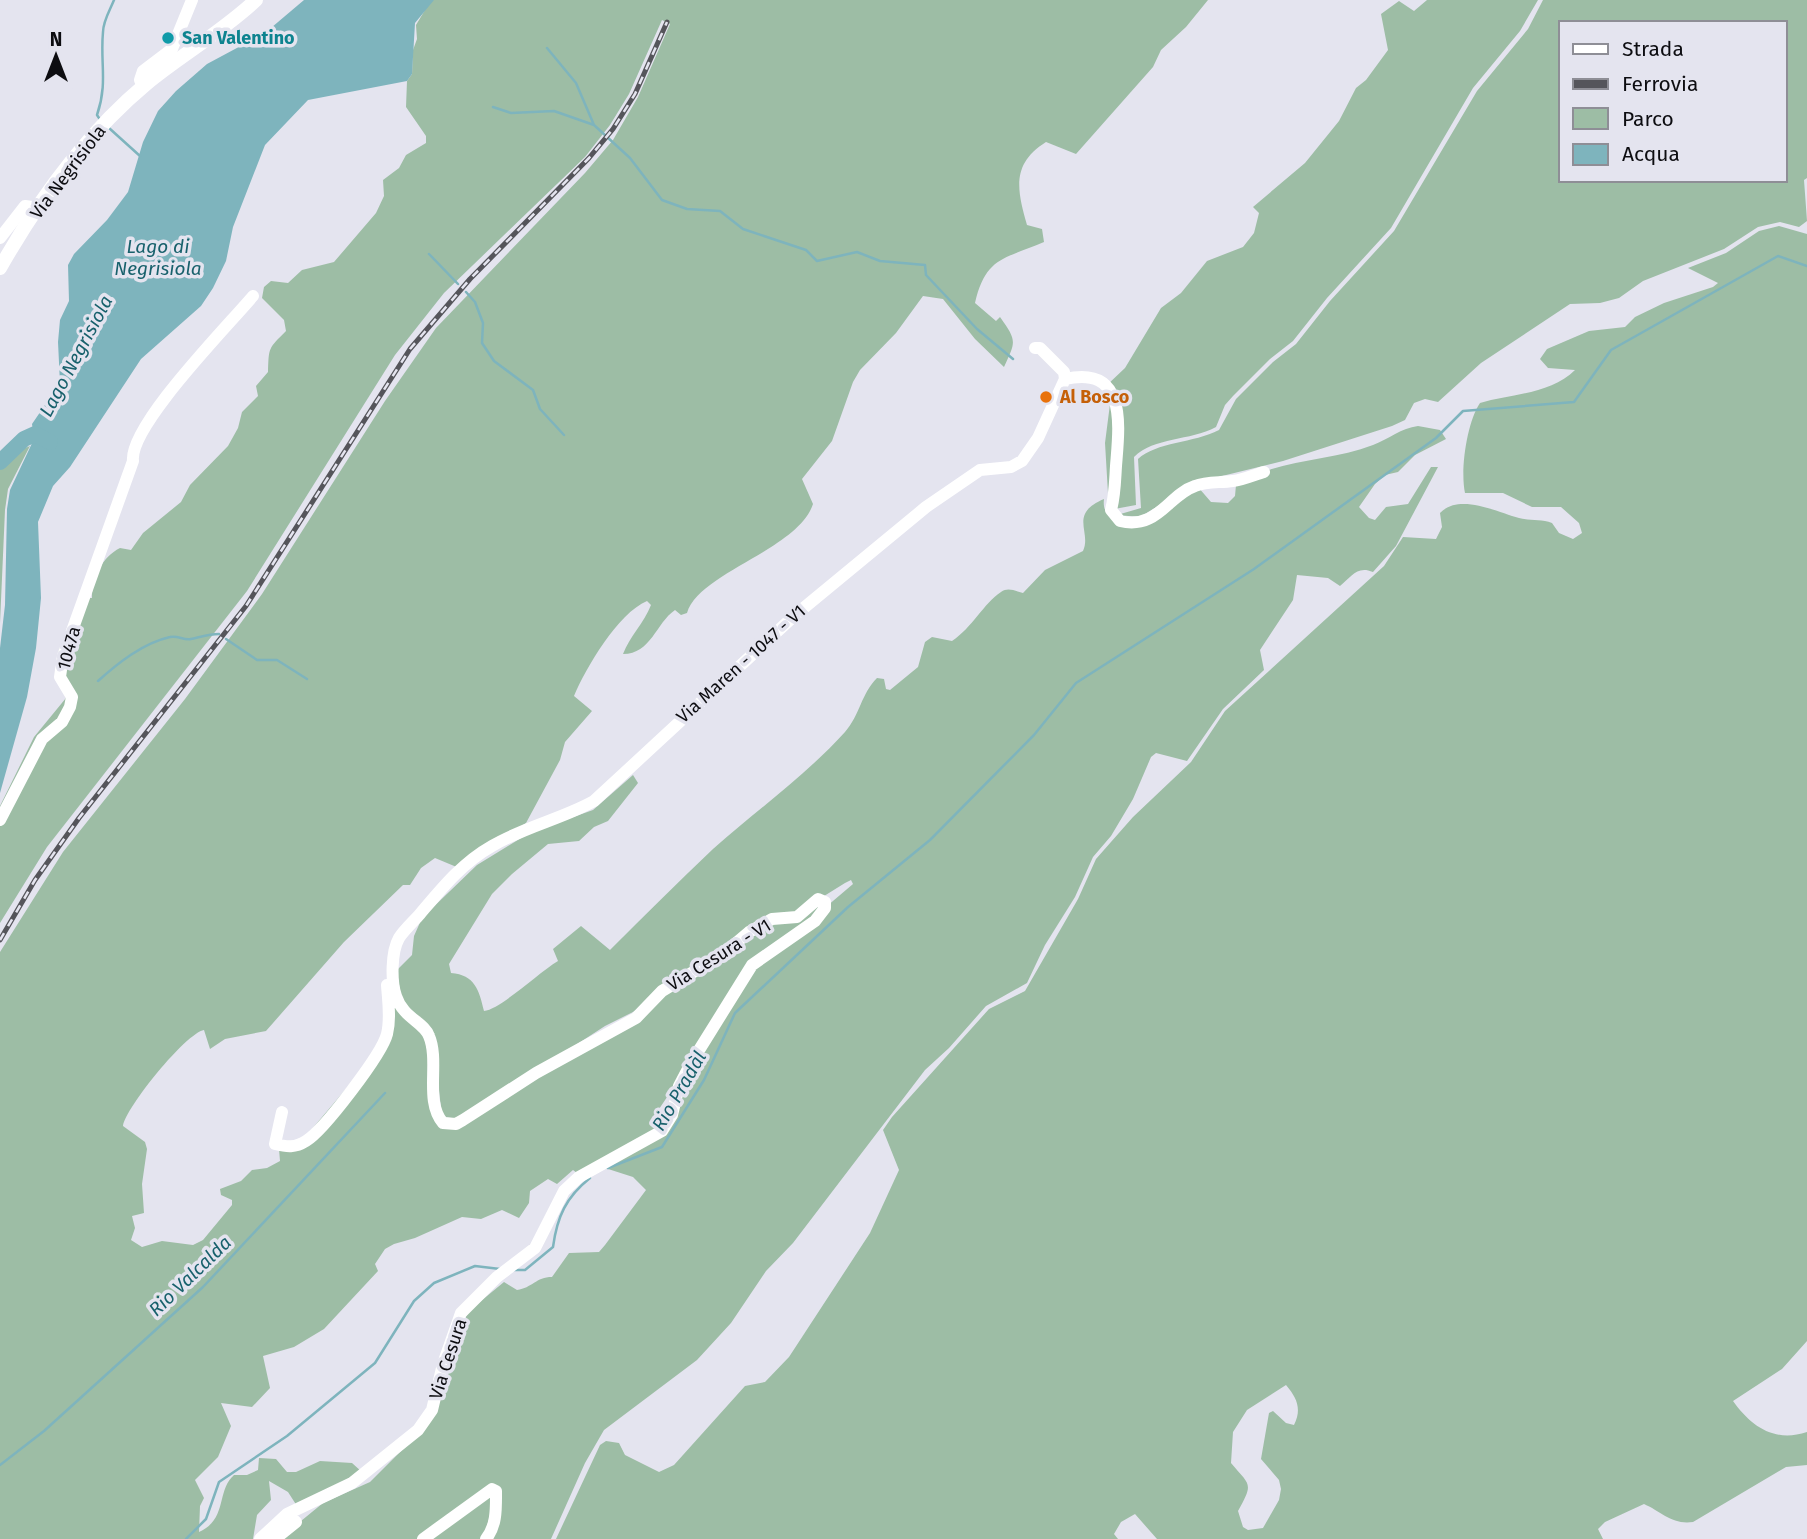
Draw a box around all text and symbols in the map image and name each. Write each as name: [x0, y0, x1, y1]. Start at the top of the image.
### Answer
north arrow: [21, 21, 91, 91]
legend: [1559, 21, 1786, 182]
place label: San Valentino: [182, 27, 295, 49]
text: N: [50, 28, 62, 51]
marker: San Valentino: [160, 30, 176, 46]
text: Strada: [1622, 36, 1684, 62]
text: Ferrovia: [1622, 71, 1698, 97]
text: Parco: [1622, 106, 1674, 132]
street label: Via Negrisiola: [25, 121, 111, 223]
text: Acqua: [1622, 141, 1680, 167]
water label: Lago di Negrisiola: [114, 235, 202, 280]
water label: Lago Negrisiola: [34, 291, 118, 421]
place label: Al Bosco: [1059, 386, 1129, 408]
marker: Al Bosco: [1038, 389, 1054, 405]
street label: Via Maren - 1047 - V1: [672, 600, 810, 728]
street label: 1047a: [53, 624, 85, 672]
street label: Via Cesura - V1: [663, 914, 775, 996]
water label: Rio Pradàl: [647, 1047, 711, 1135]
water label: Rio Valcalda: [144, 1231, 236, 1321]
street label: Via Cesura: [425, 1316, 471, 1402]

